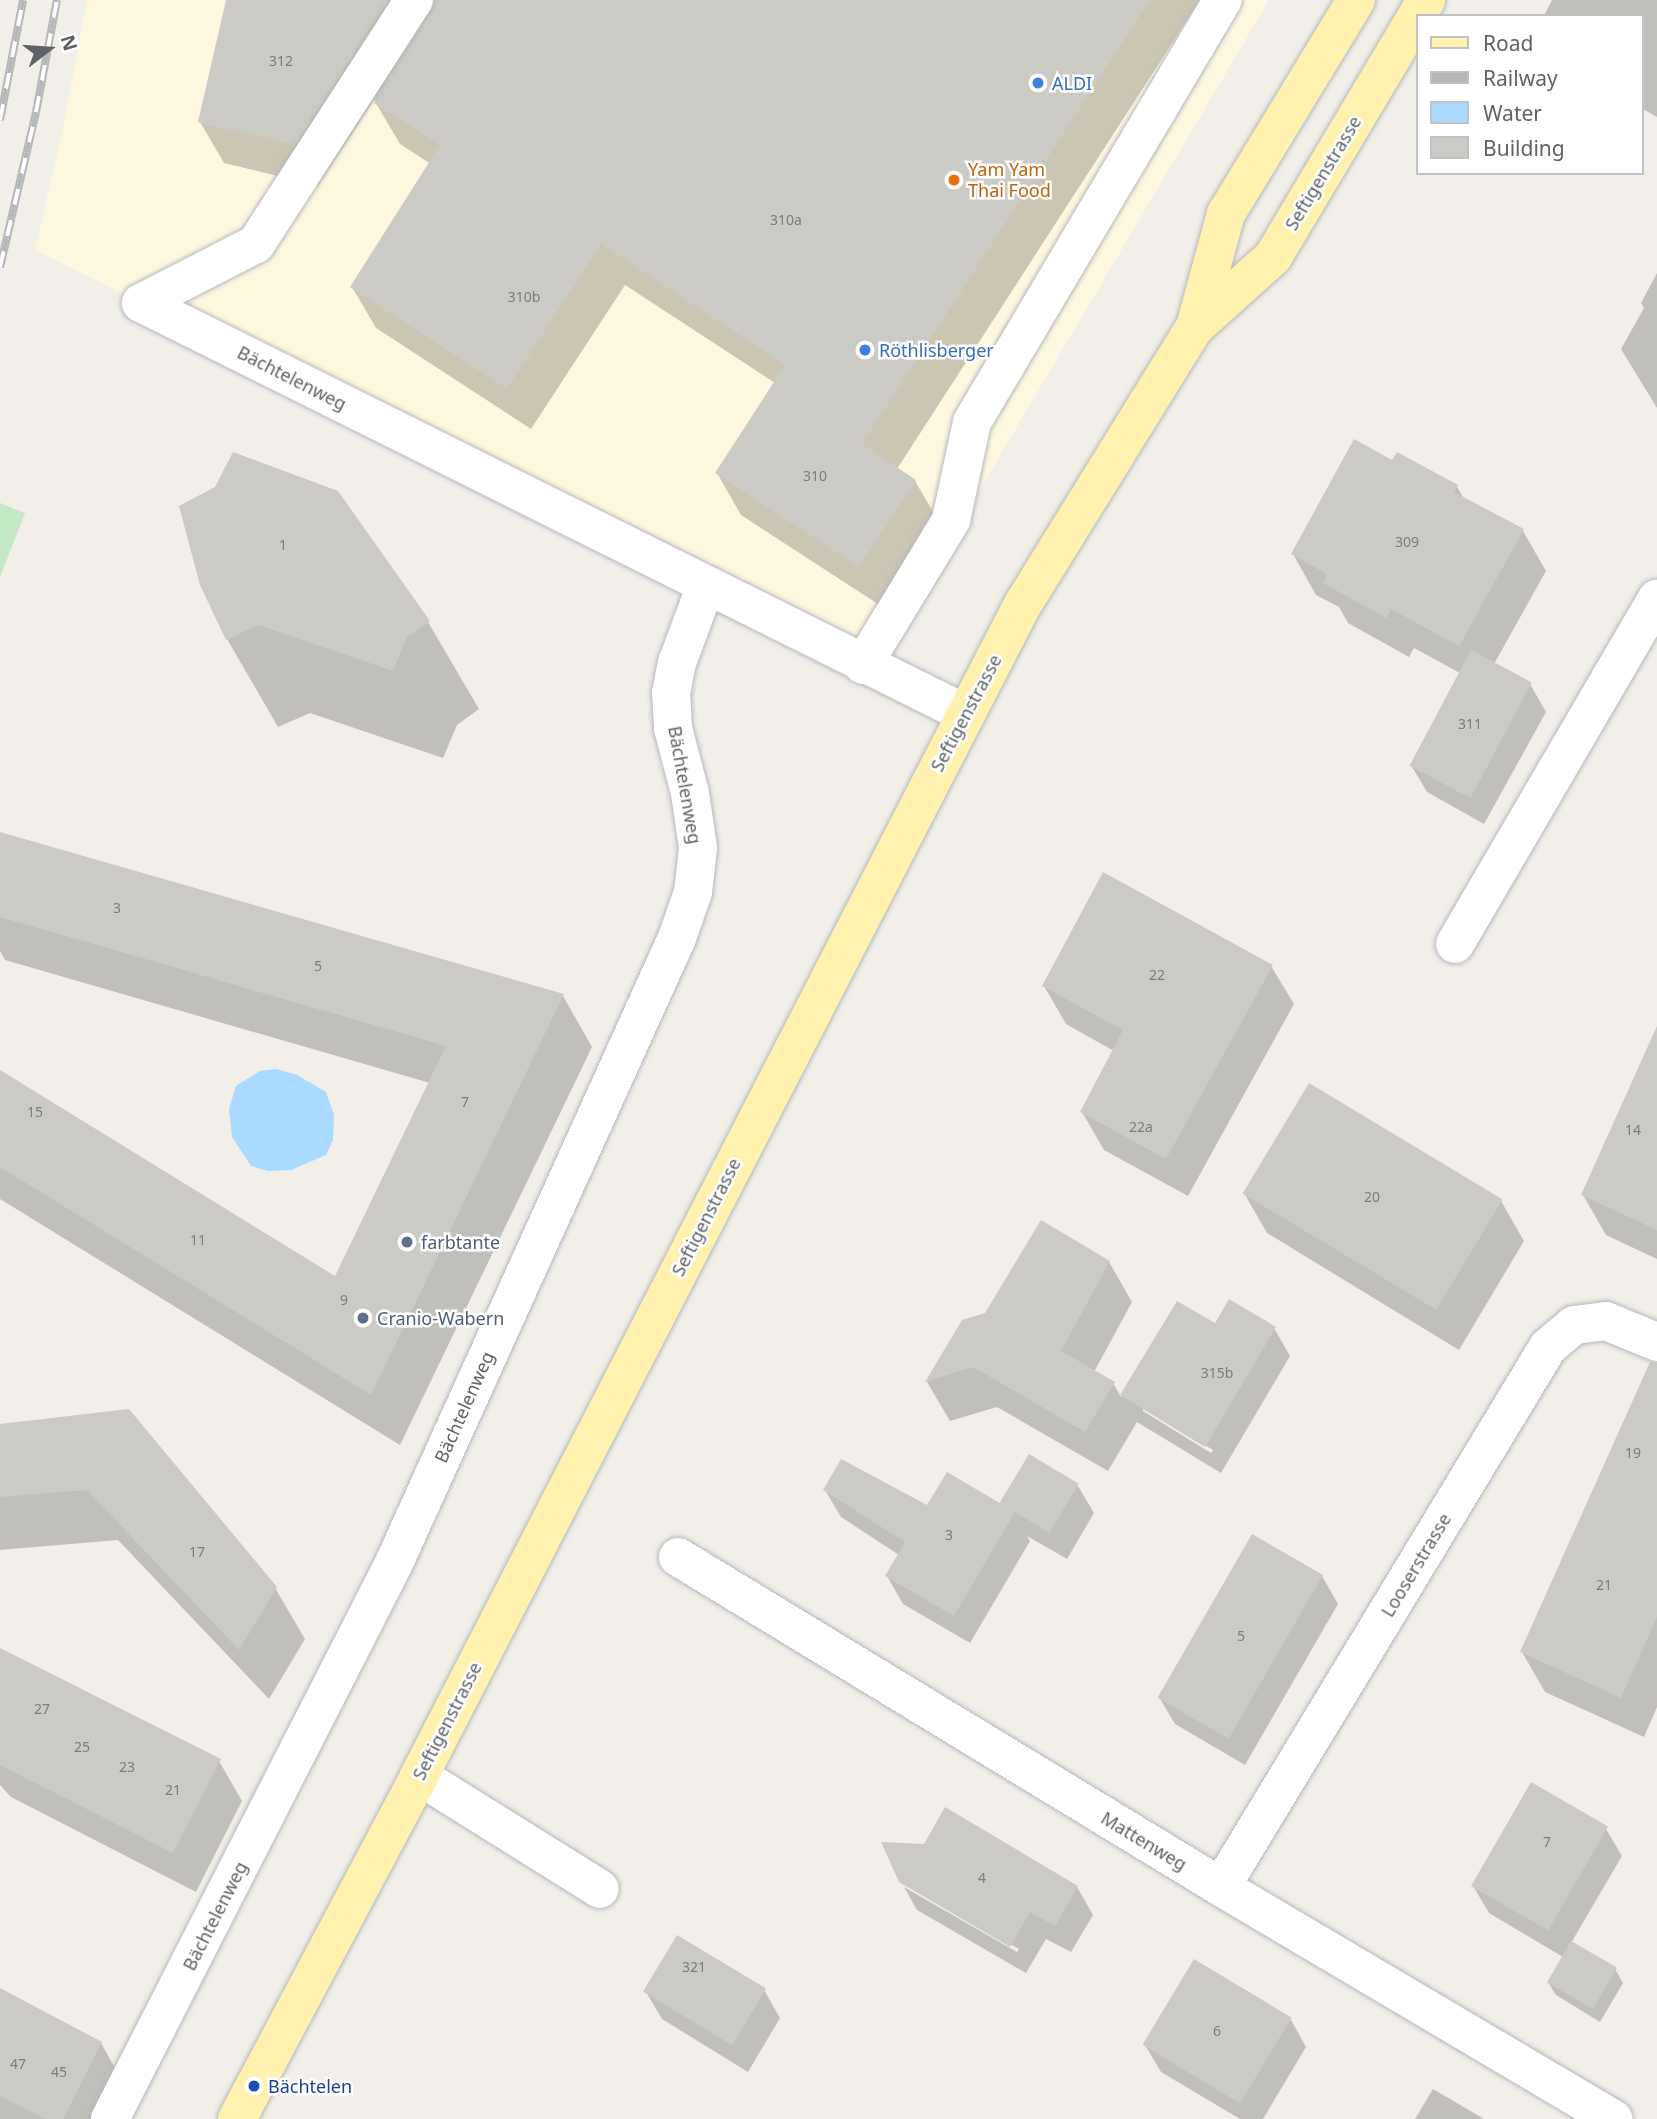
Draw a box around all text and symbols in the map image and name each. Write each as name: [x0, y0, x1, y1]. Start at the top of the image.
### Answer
north arrow: [14, 14, 84, 84]
legend: [1416, 14, 1643, 175]
text: Road: [1483, 29, 1533, 57]
text: N: [54, 32, 84, 54]
house number: 312: [269, 53, 293, 69]
text: Railway: [1483, 64, 1558, 92]
place label: ALDI: [1052, 72, 1092, 94]
marker: ALDI: [1030, 75, 1046, 91]
text: Water: [1483, 99, 1542, 127]
street label: Seftigenstrasse: [1280, 112, 1366, 234]
text: Building: [1483, 134, 1565, 162]
place label: Yam Yam Thai Food: [968, 159, 1051, 202]
marker: Yam Yam Thai Food: [946, 172, 962, 188]
house number: 310a: [770, 212, 802, 228]
house number: 310b: [508, 289, 540, 305]
place label: Röthlisberger: [879, 339, 994, 361]
street label: Bächtelenweg: [234, 341, 350, 415]
marker: Röthlisberger: [857, 342, 873, 358]
house number: 310: [803, 468, 827, 484]
house number: 309: [1395, 534, 1419, 550]
house number: 1: [279, 537, 287, 553]
street label: Seftigenstrasse: [926, 651, 1006, 775]
house number: 311: [1458, 716, 1482, 732]
street label: Bächtelenweg: [664, 724, 706, 846]
house number: 3: [113, 900, 121, 916]
house number: 5: [314, 958, 322, 974]
house number: 22: [1149, 967, 1165, 983]
house number: 7: [461, 1094, 469, 1110]
house number: 15: [27, 1104, 43, 1120]
house number: 22a: [1129, 1119, 1153, 1135]
house number: 14: [1625, 1122, 1641, 1138]
street label: Seftigenstrasse: [667, 1154, 745, 1280]
house number: 20: [1364, 1189, 1380, 1205]
place label: farbtante: [421, 1231, 500, 1253]
house number: 11: [190, 1232, 206, 1248]
marker: farbtante: [399, 1234, 415, 1250]
house number: 9: [340, 1292, 348, 1308]
place label: Cranio-Wabern: [377, 1307, 504, 1329]
marker: Cranio-Wabern: [355, 1310, 371, 1326]
street label: Bächtelenweg: [430, 1348, 498, 1466]
house number: 315b: [1201, 1365, 1233, 1381]
house number: 19: [1625, 1445, 1641, 1461]
street label: Looserstrasse: [1377, 1509, 1455, 1621]
house number: 3: [945, 1527, 953, 1543]
house number: 17: [189, 1544, 205, 1560]
house number: 21: [1596, 1577, 1612, 1593]
house number: 5: [1237, 1628, 1245, 1644]
street label: Seftigenstrasse: [408, 1658, 486, 1784]
house number: 27: [34, 1701, 50, 1717]
house number: 25: [74, 1739, 90, 1755]
house number: 23: [119, 1759, 135, 1775]
house number: 21: [165, 1782, 181, 1798]
street label: Mattenweg: [1097, 1807, 1191, 1875]
house number: 7: [1543, 1834, 1551, 1850]
street label: Bächtelenweg: [178, 1858, 252, 1974]
house number: 4: [978, 1870, 986, 1886]
house number: 321: [682, 1959, 706, 1975]
house number: 6: [1213, 2023, 1221, 2039]
house number: 47: [10, 2056, 26, 2072]
house number: 45: [51, 2064, 67, 2080]
place label: Bächtelen: [268, 2075, 352, 2097]
marker: Bächtelen: [246, 2078, 262, 2094]

